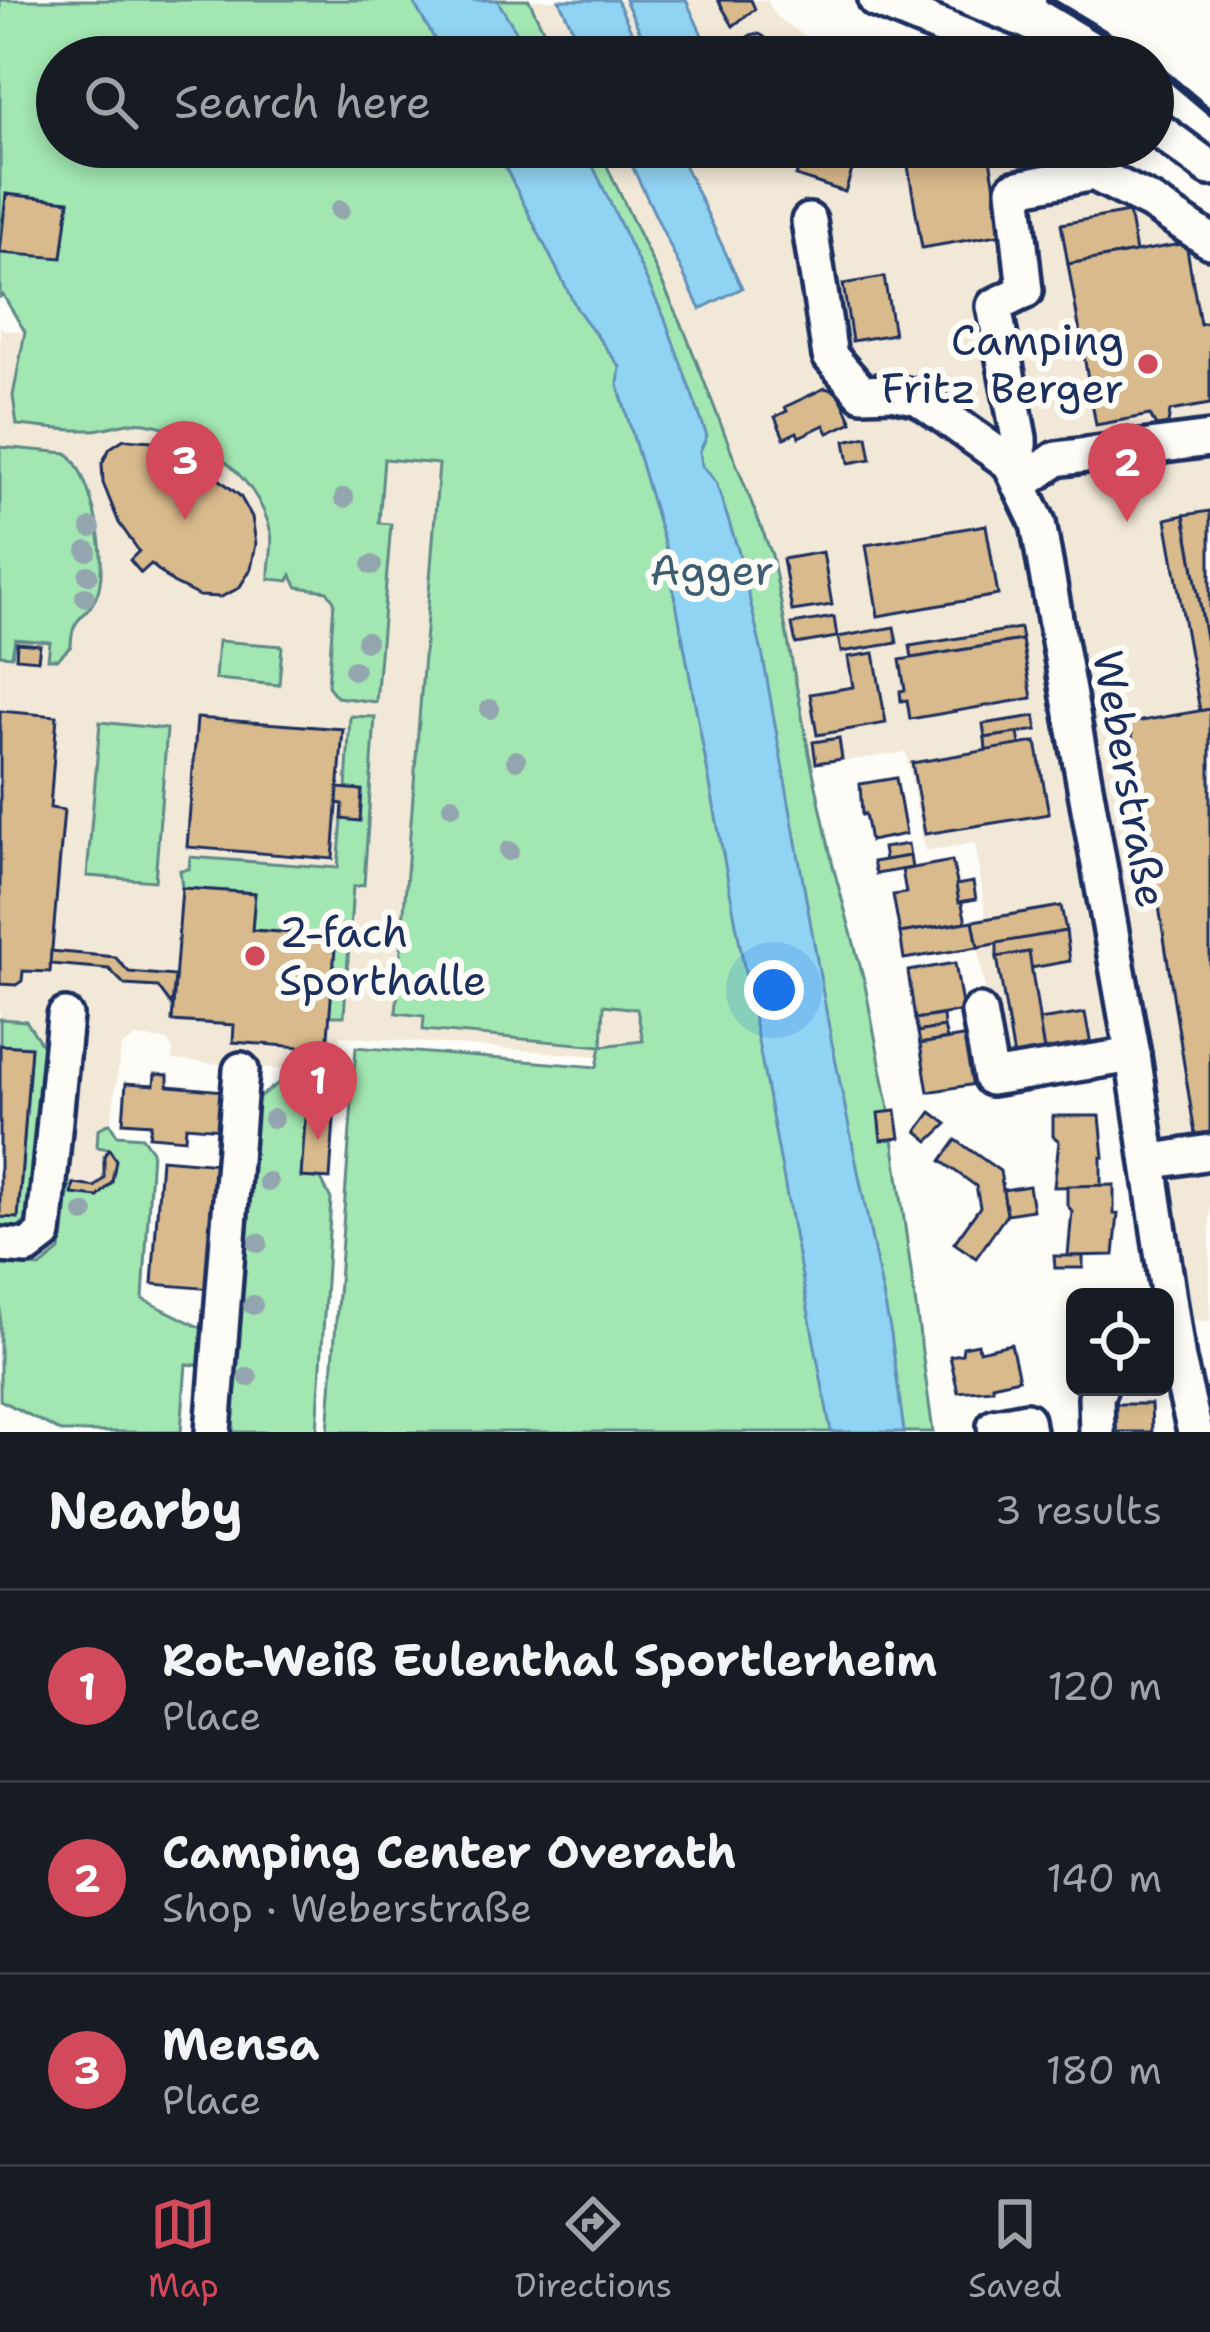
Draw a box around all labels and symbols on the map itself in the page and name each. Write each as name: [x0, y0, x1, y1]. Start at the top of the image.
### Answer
place label: Camping Fritz Berger: [881, 312, 1124, 416]
marker: Camping Fritz Berger: [1135, 351, 1161, 377]
pin: 3: [146, 421, 224, 520]
pin: 2: [1088, 423, 1166, 522]
park label: Agger: [650, 542, 774, 598]
street label: Weberstraße: [1080, 646, 1180, 912]
place label: 2-fach Sporthalle: [279, 904, 487, 1008]
marker: 2-fach Sporthalle: [242, 943, 268, 969]
your location: [744, 960, 804, 1020]
pin: 1: [279, 1041, 357, 1140]

